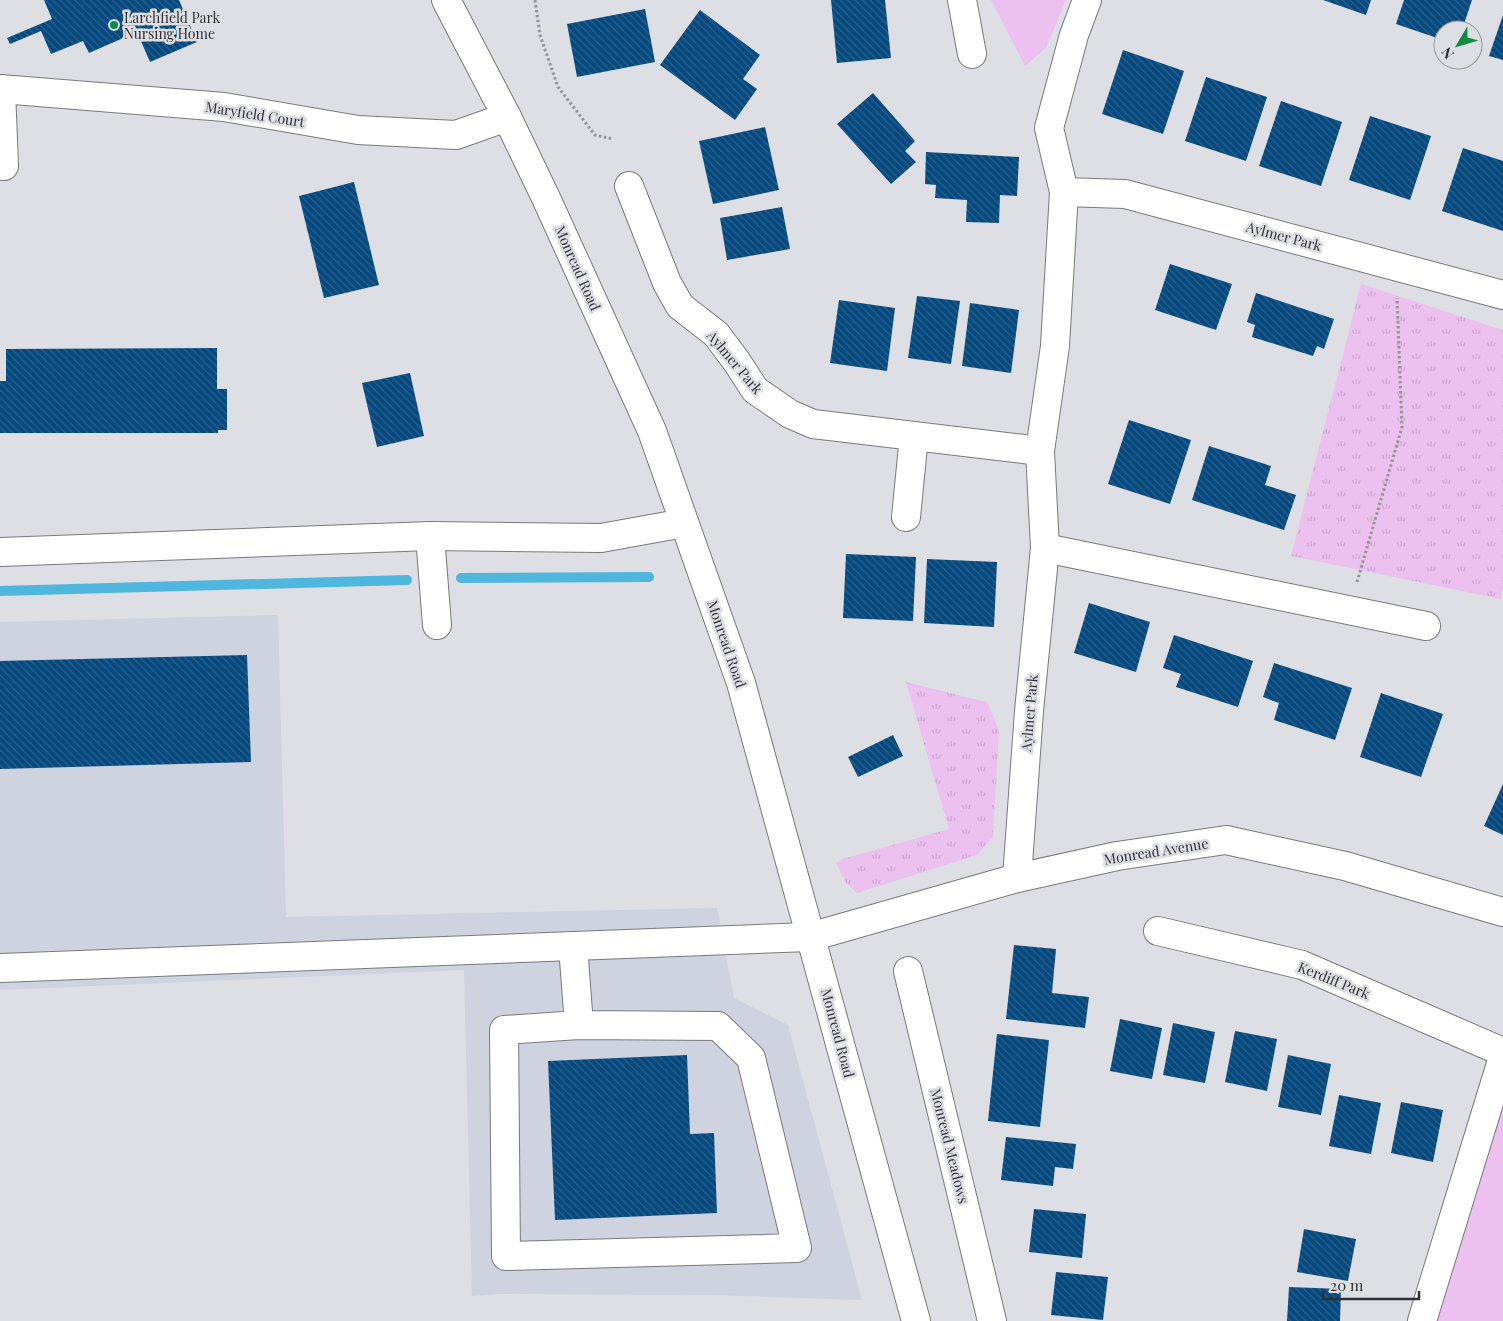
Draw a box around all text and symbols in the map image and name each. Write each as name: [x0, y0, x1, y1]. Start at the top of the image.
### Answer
place label: Larchfield Park Nursing Home: [124, 8, 220, 43]
marker: Larchfield Park Nursing Home: [108, 19, 120, 31]
north arrow: [1433, 20, 1483, 70]
text: N: [1437, 43, 1458, 63]
street label: Maryfield Court: [204, 97, 307, 131]
street label: Aylmer Park: [1243, 217, 1324, 255]
street label: Monread Road: [551, 222, 605, 314]
street label: Aylmer Park: [702, 326, 767, 398]
street label: Monread Road: [703, 598, 751, 690]
street label: Aylmer Park: [1016, 673, 1042, 753]
street label: Monread Avenue: [1102, 833, 1210, 869]
street label: Kerdiff Park: [1295, 957, 1373, 1003]
street label: Monread Road: [817, 986, 859, 1080]
street label: Monread Meadows: [926, 1086, 974, 1206]
scale bar: [1323, 1268, 1419, 1300]
text: 20 m: [1330, 1275, 1364, 1295]

